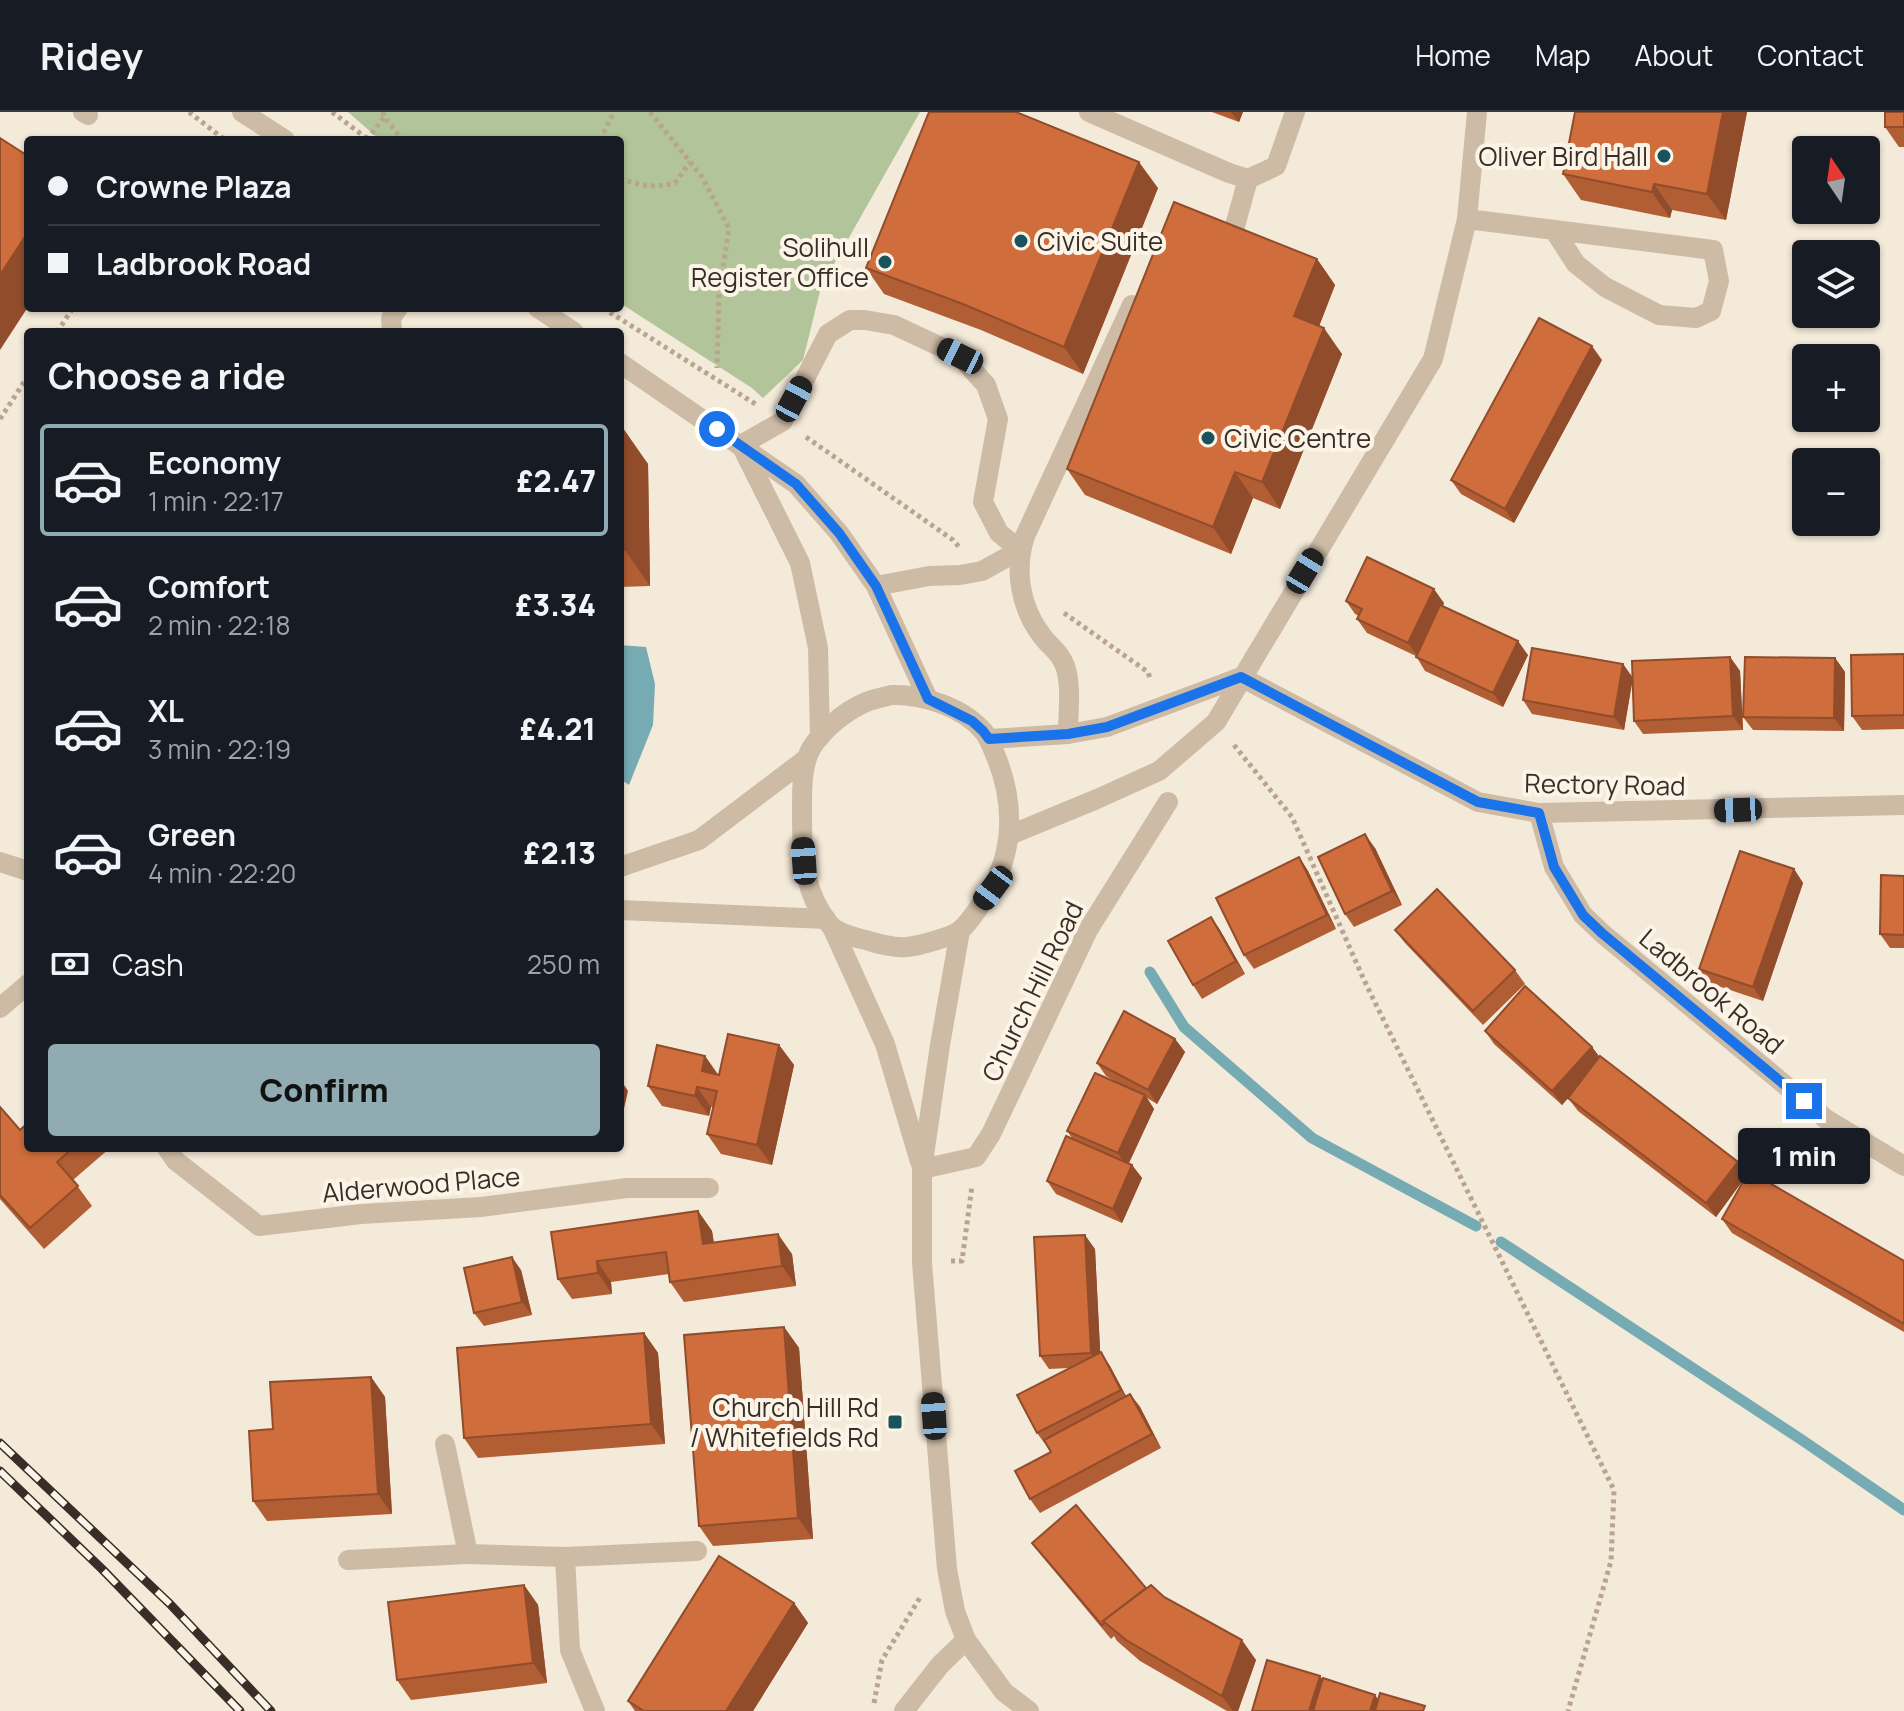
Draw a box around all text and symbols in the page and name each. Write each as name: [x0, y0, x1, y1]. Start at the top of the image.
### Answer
text: Ridey: [40, 29, 143, 81]
text: Home: [1415, 36, 1491, 74]
text: Map: [1535, 36, 1591, 74]
text: About: [1635, 36, 1713, 74]
text: Contact: [1757, 36, 1864, 74]
north arrow: [1792, 136, 1880, 224]
map controls: [1792, 136, 1880, 536]
place label: Oliver Bird Hall: [1478, 138, 1648, 174]
marker: Oliver Bird Hall: [1655, 147, 1673, 165]
text: Crowne Plaza: [96, 166, 292, 207]
place label: Civic Suite: [1037, 223, 1163, 259]
place label: Solihull Register Office: [691, 229, 869, 295]
marker: Civic Suite: [1012, 232, 1030, 250]
button: layers: [1792, 240, 1880, 328]
text: Ladbrook Road: [96, 243, 311, 284]
marker: Solihull Register Office: [876, 253, 894, 271]
car: [933, 335, 987, 377]
button: +: [1792, 344, 1880, 432]
text: Choose a ride: [48, 351, 286, 400]
car: [772, 372, 816, 426]
route start: [699, 411, 735, 447]
place label: Civic Centre: [1224, 420, 1371, 456]
marker: Civic Centre: [1199, 429, 1217, 447]
text: Economy: [148, 442, 281, 483]
icon: car: [52, 444, 124, 516]
button: −: [1792, 448, 1880, 536]
text: £2.47: [516, 460, 596, 501]
text: 1 min · 22:17: [148, 483, 284, 519]
car: [1282, 544, 1328, 598]
text: Comfort: [148, 566, 270, 607]
icon: car: [52, 568, 124, 640]
text: £3.34: [515, 584, 596, 625]
text: 2 min · 22:18: [148, 607, 291, 643]
text: XL: [148, 690, 184, 731]
icon: car: [52, 692, 124, 764]
text: £4.21: [520, 708, 596, 749]
text: 3 min · 22:19: [148, 731, 291, 767]
street label: Rectory Road: [1524, 765, 1686, 803]
car: [1714, 797, 1762, 823]
text: Green: [148, 814, 236, 855]
icon: car: [52, 816, 124, 888]
text: £2.13: [523, 832, 596, 873]
car: [790, 836, 818, 886]
text: 4 min · 22:20: [148, 855, 296, 891]
car: [969, 862, 1017, 914]
street label: Church Hill Road: [973, 895, 1091, 1087]
street label: Ladbrook Road: [1632, 920, 1792, 1062]
icon: cash: [48, 942, 92, 986]
text: Cash: [112, 944, 184, 985]
text: 250 m: [527, 946, 600, 982]
button: Confirm: [48, 1044, 600, 1136]
route end: [1786, 1083, 1822, 1119]
callout: 1 min: [1738, 1129, 1870, 1185]
text: 1 min: [1771, 1138, 1837, 1174]
street label: Alderwood Place: [320, 1157, 522, 1211]
place label: Church Hill Rd / Whitefields Rd: [690, 1389, 879, 1455]
car: [920, 1391, 948, 1441]
marker: Church Hill Rd / Whitefields Rd: [886, 1413, 904, 1431]

